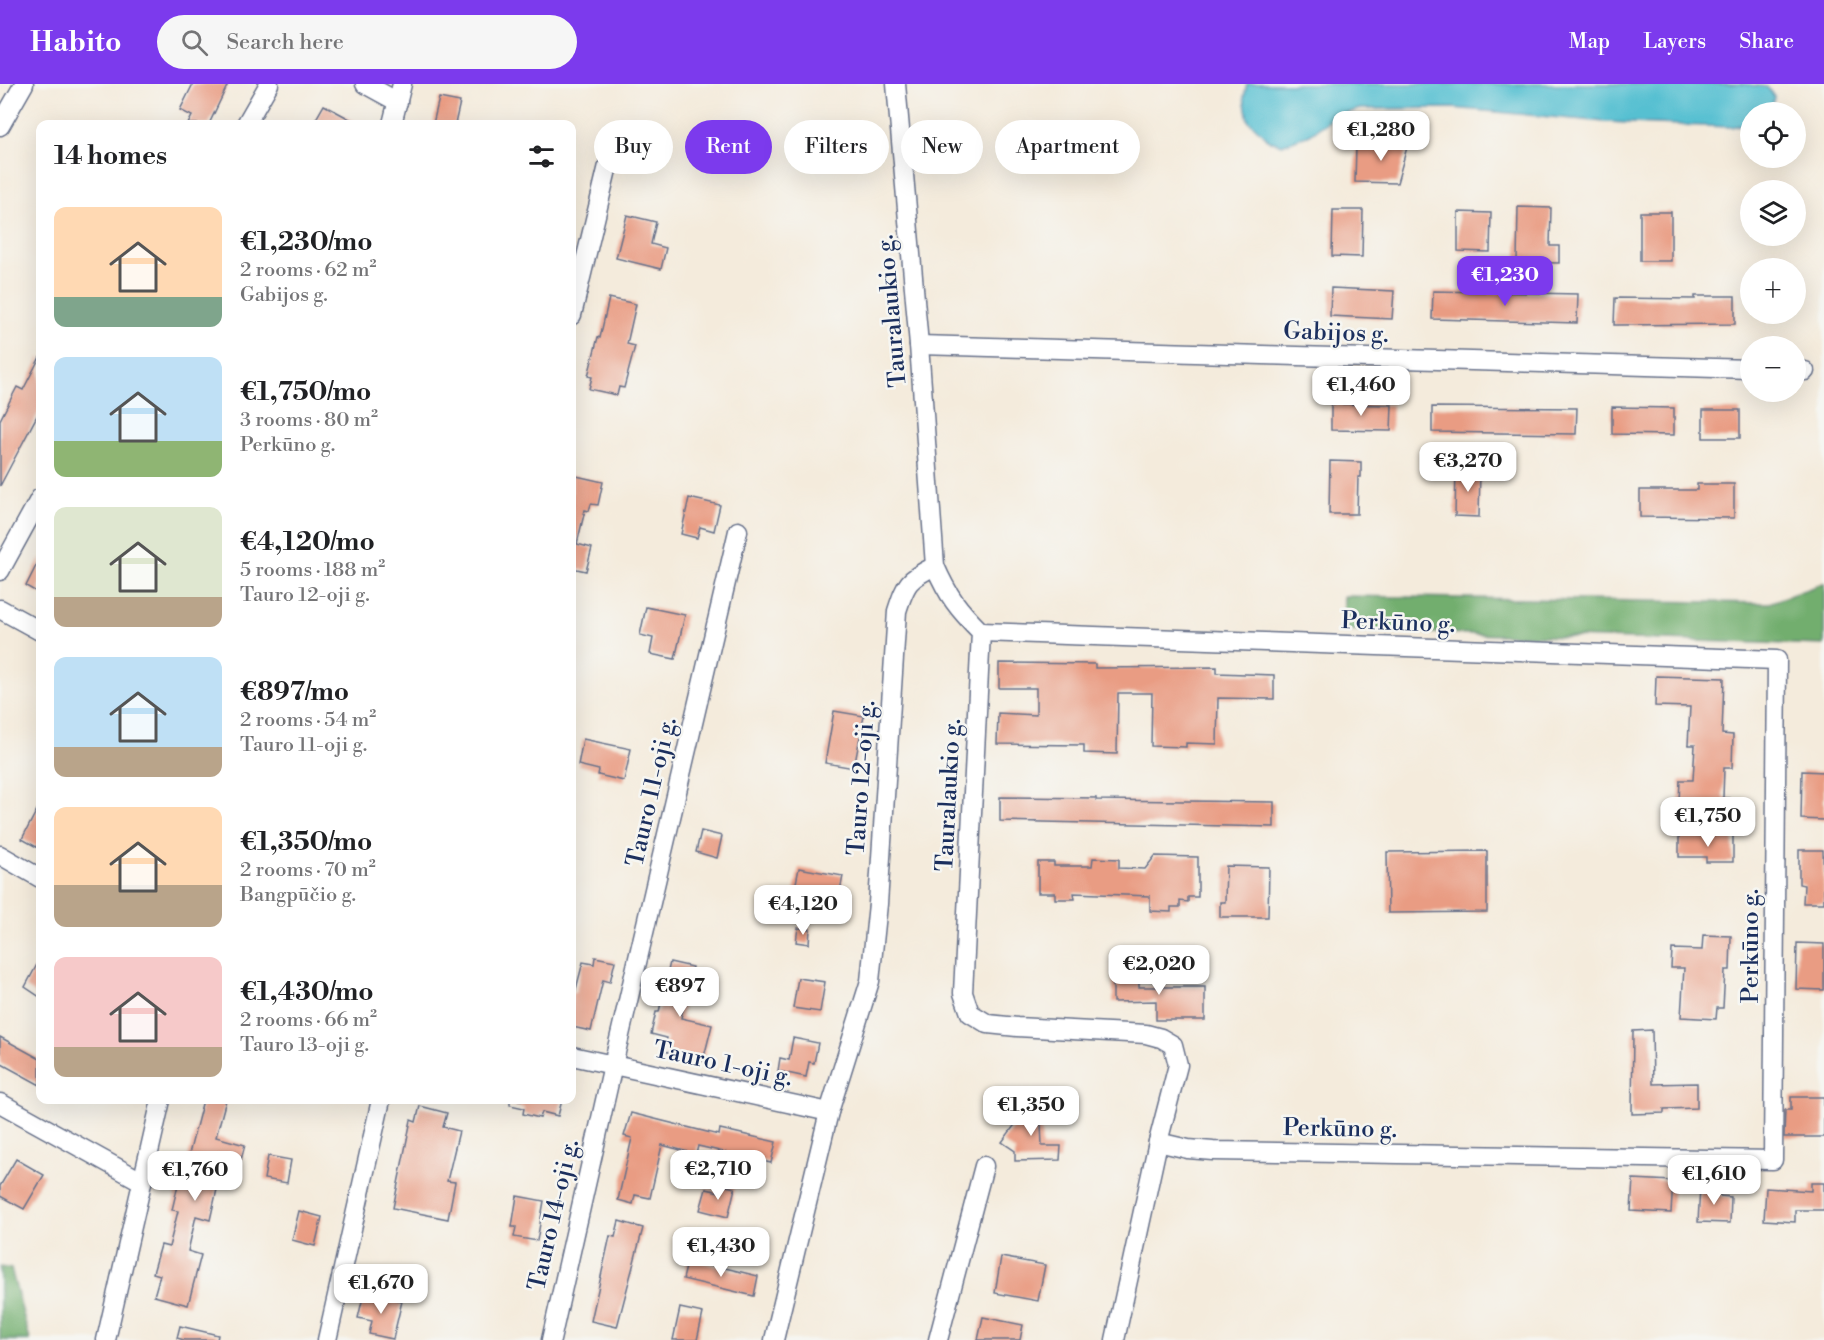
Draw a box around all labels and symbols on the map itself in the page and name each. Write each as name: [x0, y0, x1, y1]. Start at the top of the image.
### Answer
pin: €1,280: [1332, 111, 1430, 162]
street label: Tauralaukio g.: [870, 233, 914, 389]
pin: €1,230: [1456, 256, 1554, 307]
street label: Gabijos g.: [1283, 316, 1389, 350]
pin: €1,460: [1312, 366, 1410, 417]
pin: €3,270: [1419, 442, 1517, 493]
street label: Perkūno g.: [1340, 606, 1456, 640]
street label: Tauro 12-oji g.: [842, 699, 882, 857]
street label: Tauro 11-oji g.: [620, 714, 684, 870]
street label: Tauralaukio g.: [930, 718, 968, 872]
pin: €1,750: [1659, 797, 1757, 848]
pin: €4,120: [754, 885, 852, 936]
street label: Perkūno g.: [1736, 889, 1766, 1003]
pin: €2,020: [1110, 945, 1208, 996]
pin: €897: [644, 967, 716, 1018]
street label: Tauro 1-oji g.: [651, 1035, 795, 1093]
pin: €1,350: [982, 1086, 1080, 1137]
street label: Perkūno g.: [1283, 1113, 1397, 1145]
street label: Tauro 14-oji g.: [522, 1136, 586, 1294]
pin: €2,710: [669, 1150, 767, 1201]
pin: €1,760: [146, 1151, 244, 1202]
pin: €1,610: [1665, 1155, 1763, 1206]
pin: €1,430: [672, 1227, 770, 1278]
pin: €1,670: [332, 1264, 430, 1315]

